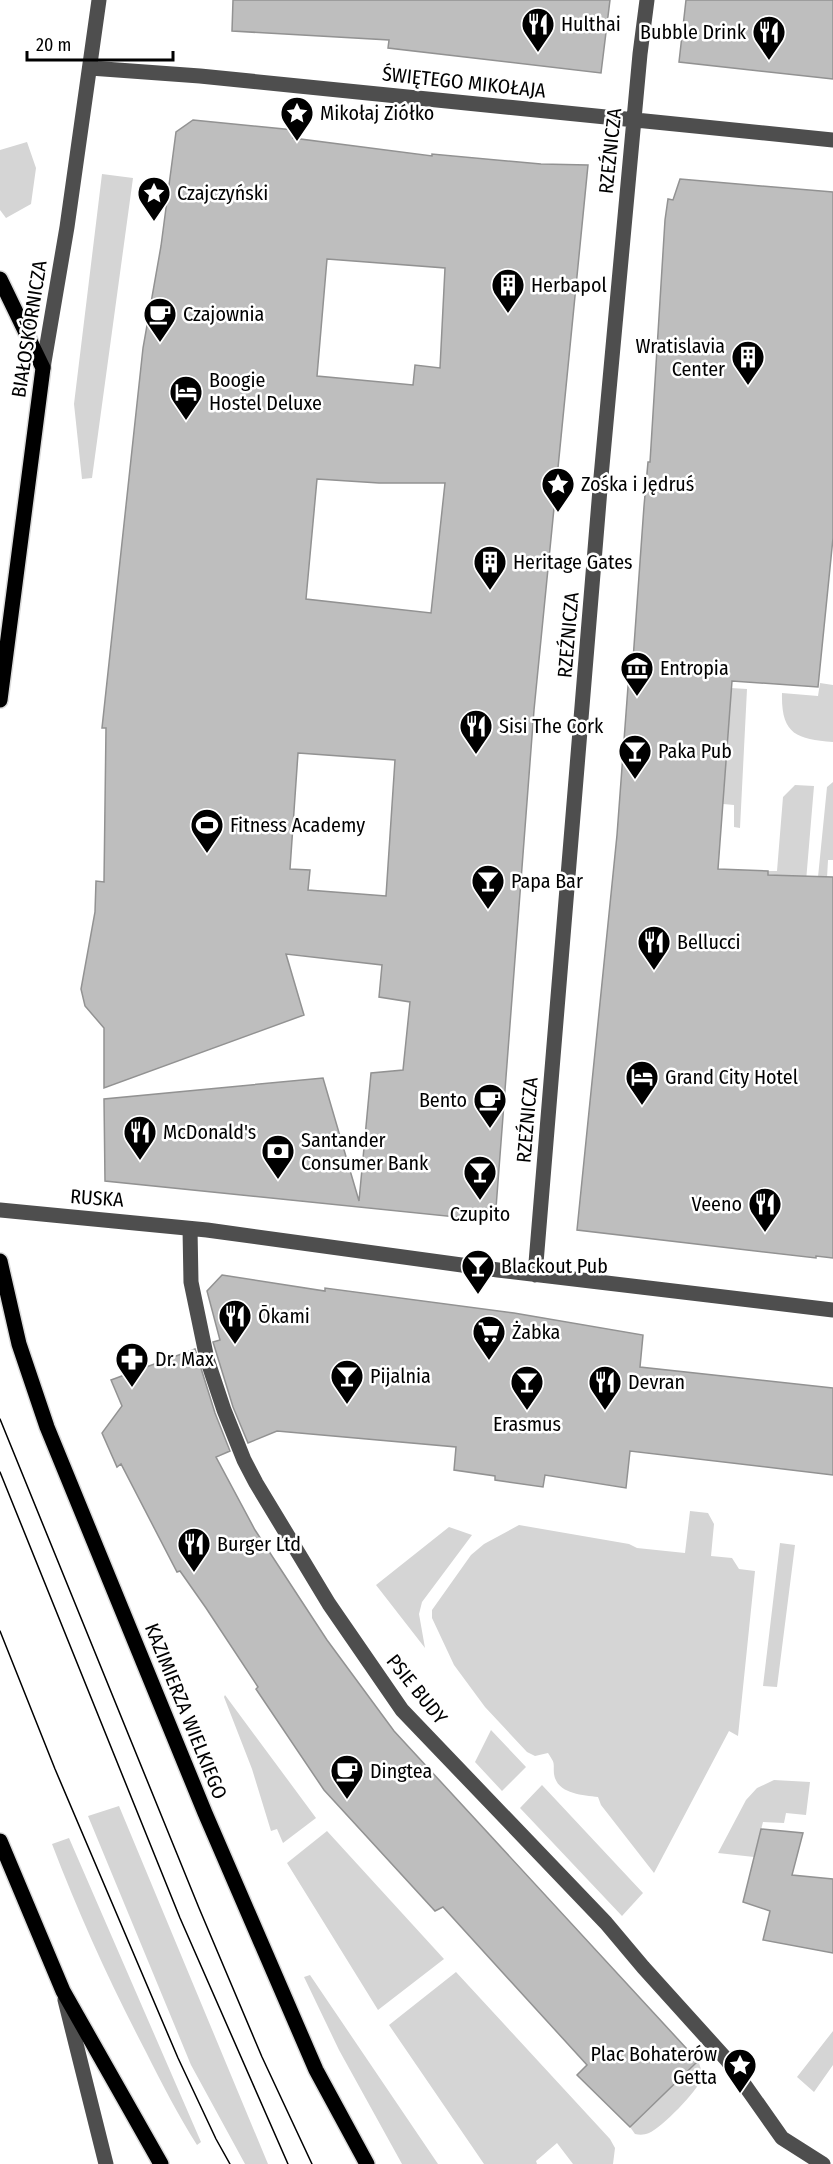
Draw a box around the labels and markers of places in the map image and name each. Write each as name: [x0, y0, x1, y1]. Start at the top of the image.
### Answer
restaurant icon: Hulthai: [520, 6, 556, 53]
place label: Hulthai: [561, 12, 621, 36]
restaurant icon: Bubble Drink: [751, 14, 787, 61]
place label: Bubble Drink: [640, 20, 747, 44]
place icon: Mikołaj Ziółko: [279, 95, 315, 142]
place label: Mikołaj Ziółko: [320, 101, 434, 125]
place icon: Czajczyński: [136, 175, 172, 222]
place label: Czajczyński: [177, 181, 268, 205]
building icon: Herbapol: [490, 267, 526, 314]
place label: Herbapol: [531, 273, 607, 297]
cafe icon: Czajownia: [142, 296, 178, 343]
place label: Czajownia: [183, 302, 264, 326]
place label: Wratislavia Center: [635, 334, 725, 381]
building icon: Wratislavia Center: [730, 339, 766, 386]
place label: Boogie Hostel Deluxe: [209, 368, 322, 415]
hotel icon: Boogie Hostel Deluxe: [168, 374, 204, 421]
place icon: Zośka i Jędruś: [540, 466, 576, 513]
place label: Zośka i Jędruś: [581, 472, 694, 496]
building icon: Heritage Gates: [472, 544, 508, 591]
place label: Heritage Gates: [513, 550, 633, 574]
museum icon: Entropia: [619, 650, 655, 697]
place label: Entropia: [660, 656, 729, 680]
restaurant icon: Sisi The Cork: [458, 708, 494, 755]
place label: Sisi The Cork: [499, 714, 604, 738]
bar icon: Paka Pub: [617, 733, 653, 780]
place label: Paka Pub: [658, 739, 732, 763]
sports icon: Fitness Academy: [189, 807, 225, 854]
place label: Fitness Academy: [230, 813, 365, 837]
bar icon: Papa Bar: [470, 863, 506, 910]
place label: Papa Bar: [511, 869, 583, 893]
restaurant icon: Bellucci: [636, 924, 672, 971]
place label: Bellucci: [677, 930, 741, 954]
hotel icon: Grand City Hotel: [624, 1059, 660, 1106]
place label: Grand City Hotel: [665, 1065, 798, 1089]
cafe icon: Bento: [472, 1082, 508, 1129]
place label: Bento: [419, 1088, 467, 1112]
restaurant icon: McDonald's: [122, 1114, 158, 1161]
place label: McDonald's: [163, 1120, 256, 1144]
place label: Santander Consumer Bank: [301, 1128, 429, 1175]
bank icon: Santander Consumer Bank: [260, 1133, 296, 1180]
bar icon: Czupito: [462, 1154, 498, 1201]
restaurant icon: Veeno: [747, 1186, 783, 1233]
place label: Veeno: [692, 1192, 742, 1216]
place label: Czupito: [450, 1202, 510, 1226]
bar icon: Blackout Pub: [460, 1248, 496, 1295]
place label: Blackout Pub: [501, 1254, 608, 1278]
restaurant icon: Ōkami: [217, 1298, 253, 1345]
place label: Ōkami: [258, 1304, 310, 1328]
supermarket icon: Żabka: [471, 1314, 507, 1361]
place label: Żabka: [512, 1320, 560, 1344]
pharmacy icon: Dr. Max: [114, 1341, 150, 1388]
place label: Dr. Max: [155, 1347, 214, 1371]
bar icon: Pijalnia: [329, 1358, 365, 1405]
place label: Pijalnia: [370, 1364, 431, 1388]
bar icon: Erasmus: [509, 1364, 545, 1411]
restaurant icon: Devran: [587, 1364, 623, 1411]
place label: Devran: [628, 1370, 685, 1394]
place label: Erasmus: [493, 1412, 561, 1436]
restaurant icon: Burger Ltd: [176, 1526, 212, 1573]
place label: Burger Ltd: [217, 1532, 301, 1556]
cafe icon: Dingtea: [329, 1753, 365, 1800]
place label: Dingtea: [370, 1759, 432, 1783]
place label: Plac Bohaterów Getta: [591, 2042, 717, 2089]
place icon: Plac Bohaterów Getta: [722, 2047, 758, 2094]

